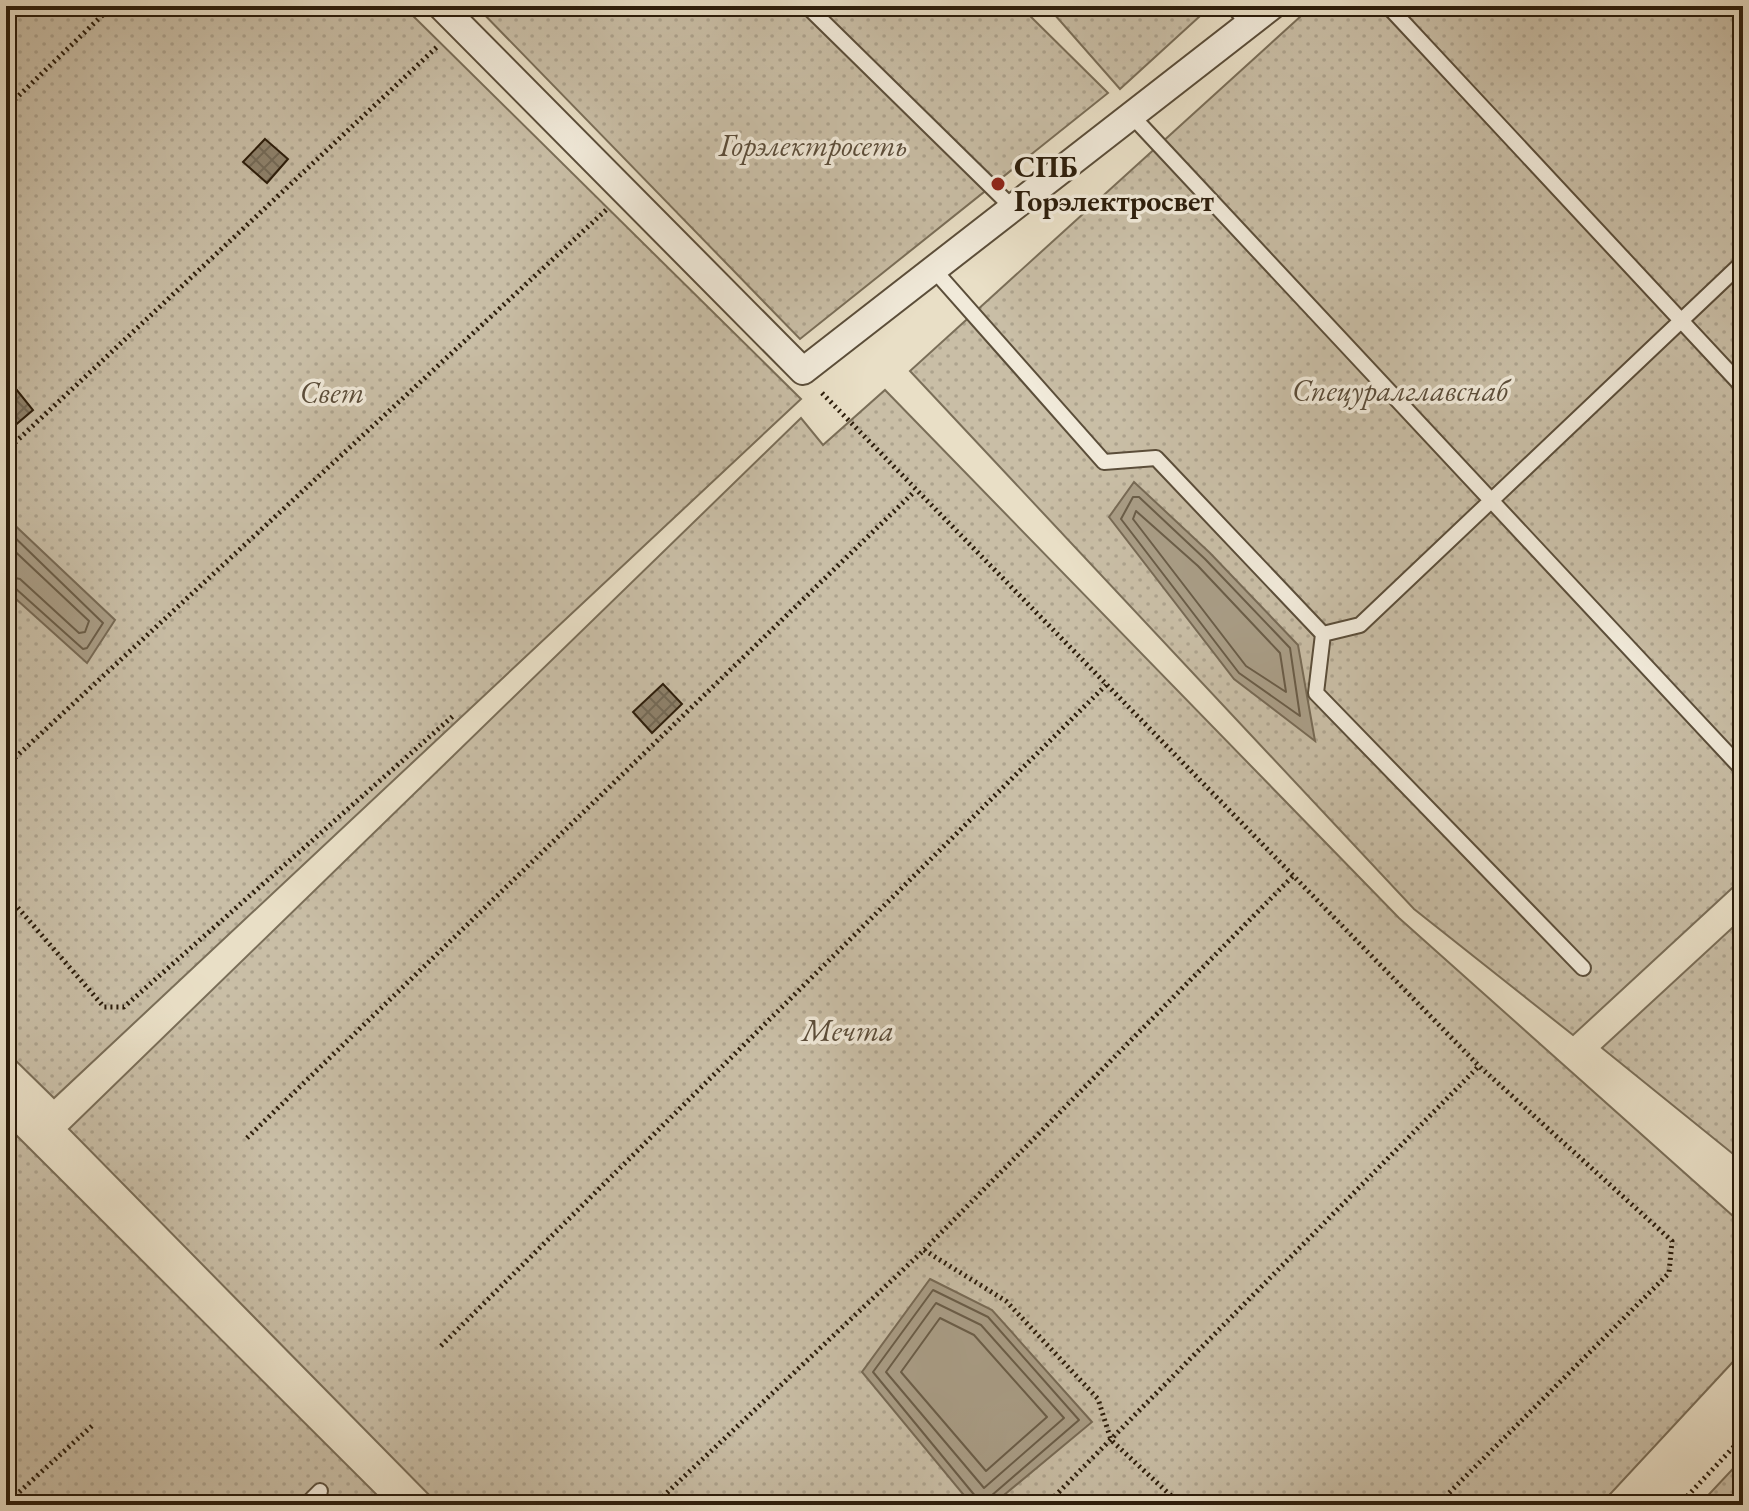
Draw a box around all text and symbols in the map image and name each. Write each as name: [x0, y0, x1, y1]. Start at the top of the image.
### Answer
park label: Горэлектросеть: [718, 126, 907, 165]
place label: СПБ Горэлектросвет: [1014, 147, 1215, 220]
marker: СПБ Горэлектросвет: [989, 175, 1007, 193]
park label: Спецуралглавснаб: [1292, 371, 1512, 410]
park label: Свет: [300, 373, 364, 412]
park label: Мечта: [800, 1011, 894, 1050]

